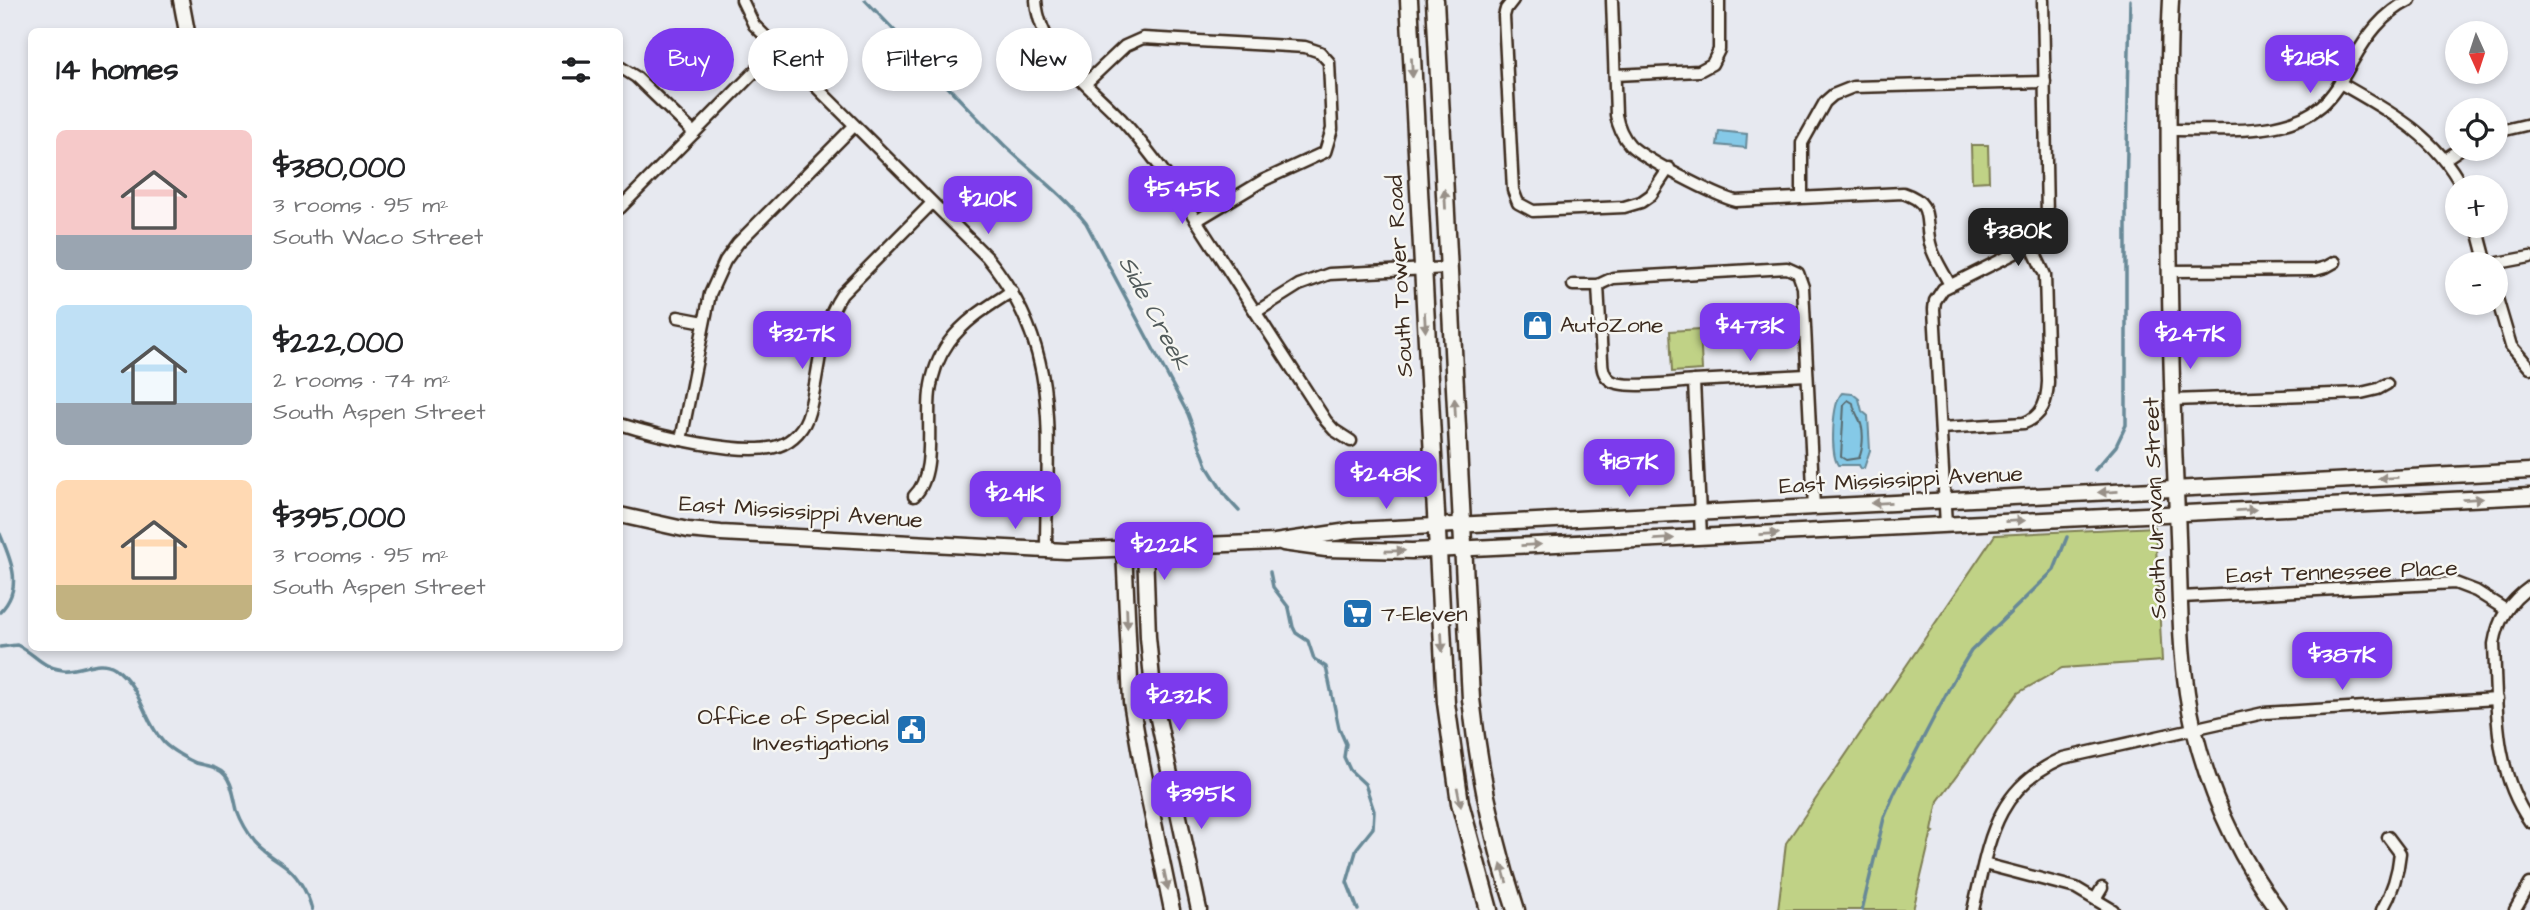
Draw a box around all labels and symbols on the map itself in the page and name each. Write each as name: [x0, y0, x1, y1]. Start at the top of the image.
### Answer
north arrow: [2445, 21, 2508, 84]
pin: $218K: [2261, 36, 2359, 95]
one-way arrow: [1407, 57, 1418, 79]
pin: $545K: [1133, 166, 1231, 226]
street label: South Tower Road: [1379, 174, 1421, 378]
pin: $210K: [939, 176, 1037, 236]
one-way arrow: [1439, 188, 1450, 210]
pin: $380K: [1969, 208, 2067, 268]
water label: Side Creek: [1110, 250, 1199, 377]
pin: $473K: [1701, 304, 1799, 363]
shop icon: AutoZone: [1520, 308, 1554, 342]
place label: AutoZone: [1560, 309, 1664, 341]
one-way arrow: [1420, 311, 1431, 333]
pin: $327K: [753, 312, 851, 371]
pin: $247K: [2141, 312, 2239, 371]
street label: South Uravan Street: [2135, 396, 2175, 619]
one-way arrow: [1450, 397, 1461, 419]
pin: $187K: [1580, 440, 1678, 499]
pin: $248K: [1337, 452, 1435, 511]
street label: East Mississippi Avenue: [1778, 458, 2024, 502]
pin: $241K: [966, 472, 1064, 531]
one-way arrow: [2377, 473, 2399, 484]
one-way arrow: [2097, 487, 2119, 498]
street label: East Mississippi Avenue: [678, 488, 924, 536]
one-way arrow: [2462, 493, 2484, 504]
one-way arrow: [1869, 498, 1891, 509]
one-way arrow: [2235, 504, 2257, 515]
one-way arrow: [2004, 516, 2026, 527]
pin: $222K: [1115, 522, 1213, 582]
one-way arrow: [1758, 528, 1780, 539]
one-way arrow: [1653, 533, 1675, 544]
one-way arrow: [1520, 540, 1542, 551]
one-way arrow: [1385, 545, 1407, 557]
street label: East Tennessee Place: [2226, 552, 2458, 592]
supermarket icon: 7-Eleven: [1341, 597, 1375, 631]
place label: 7-Eleven: [1381, 598, 1468, 630]
one-way arrow: [1121, 607, 1132, 629]
one-way arrow: [1437, 632, 1448, 654]
pin: $387K: [2293, 632, 2391, 692]
pin: $232K: [1130, 674, 1228, 733]
place label: Office of Special Investigations: [697, 701, 889, 760]
public building icon: Office of Special Investigations: [895, 713, 929, 747]
pin: $395K: [1152, 772, 1250, 831]
one-way arrow: [1454, 786, 1465, 808]
one-way arrow: [1499, 862, 1509, 883]
one-way arrow: [1160, 869, 1171, 891]

